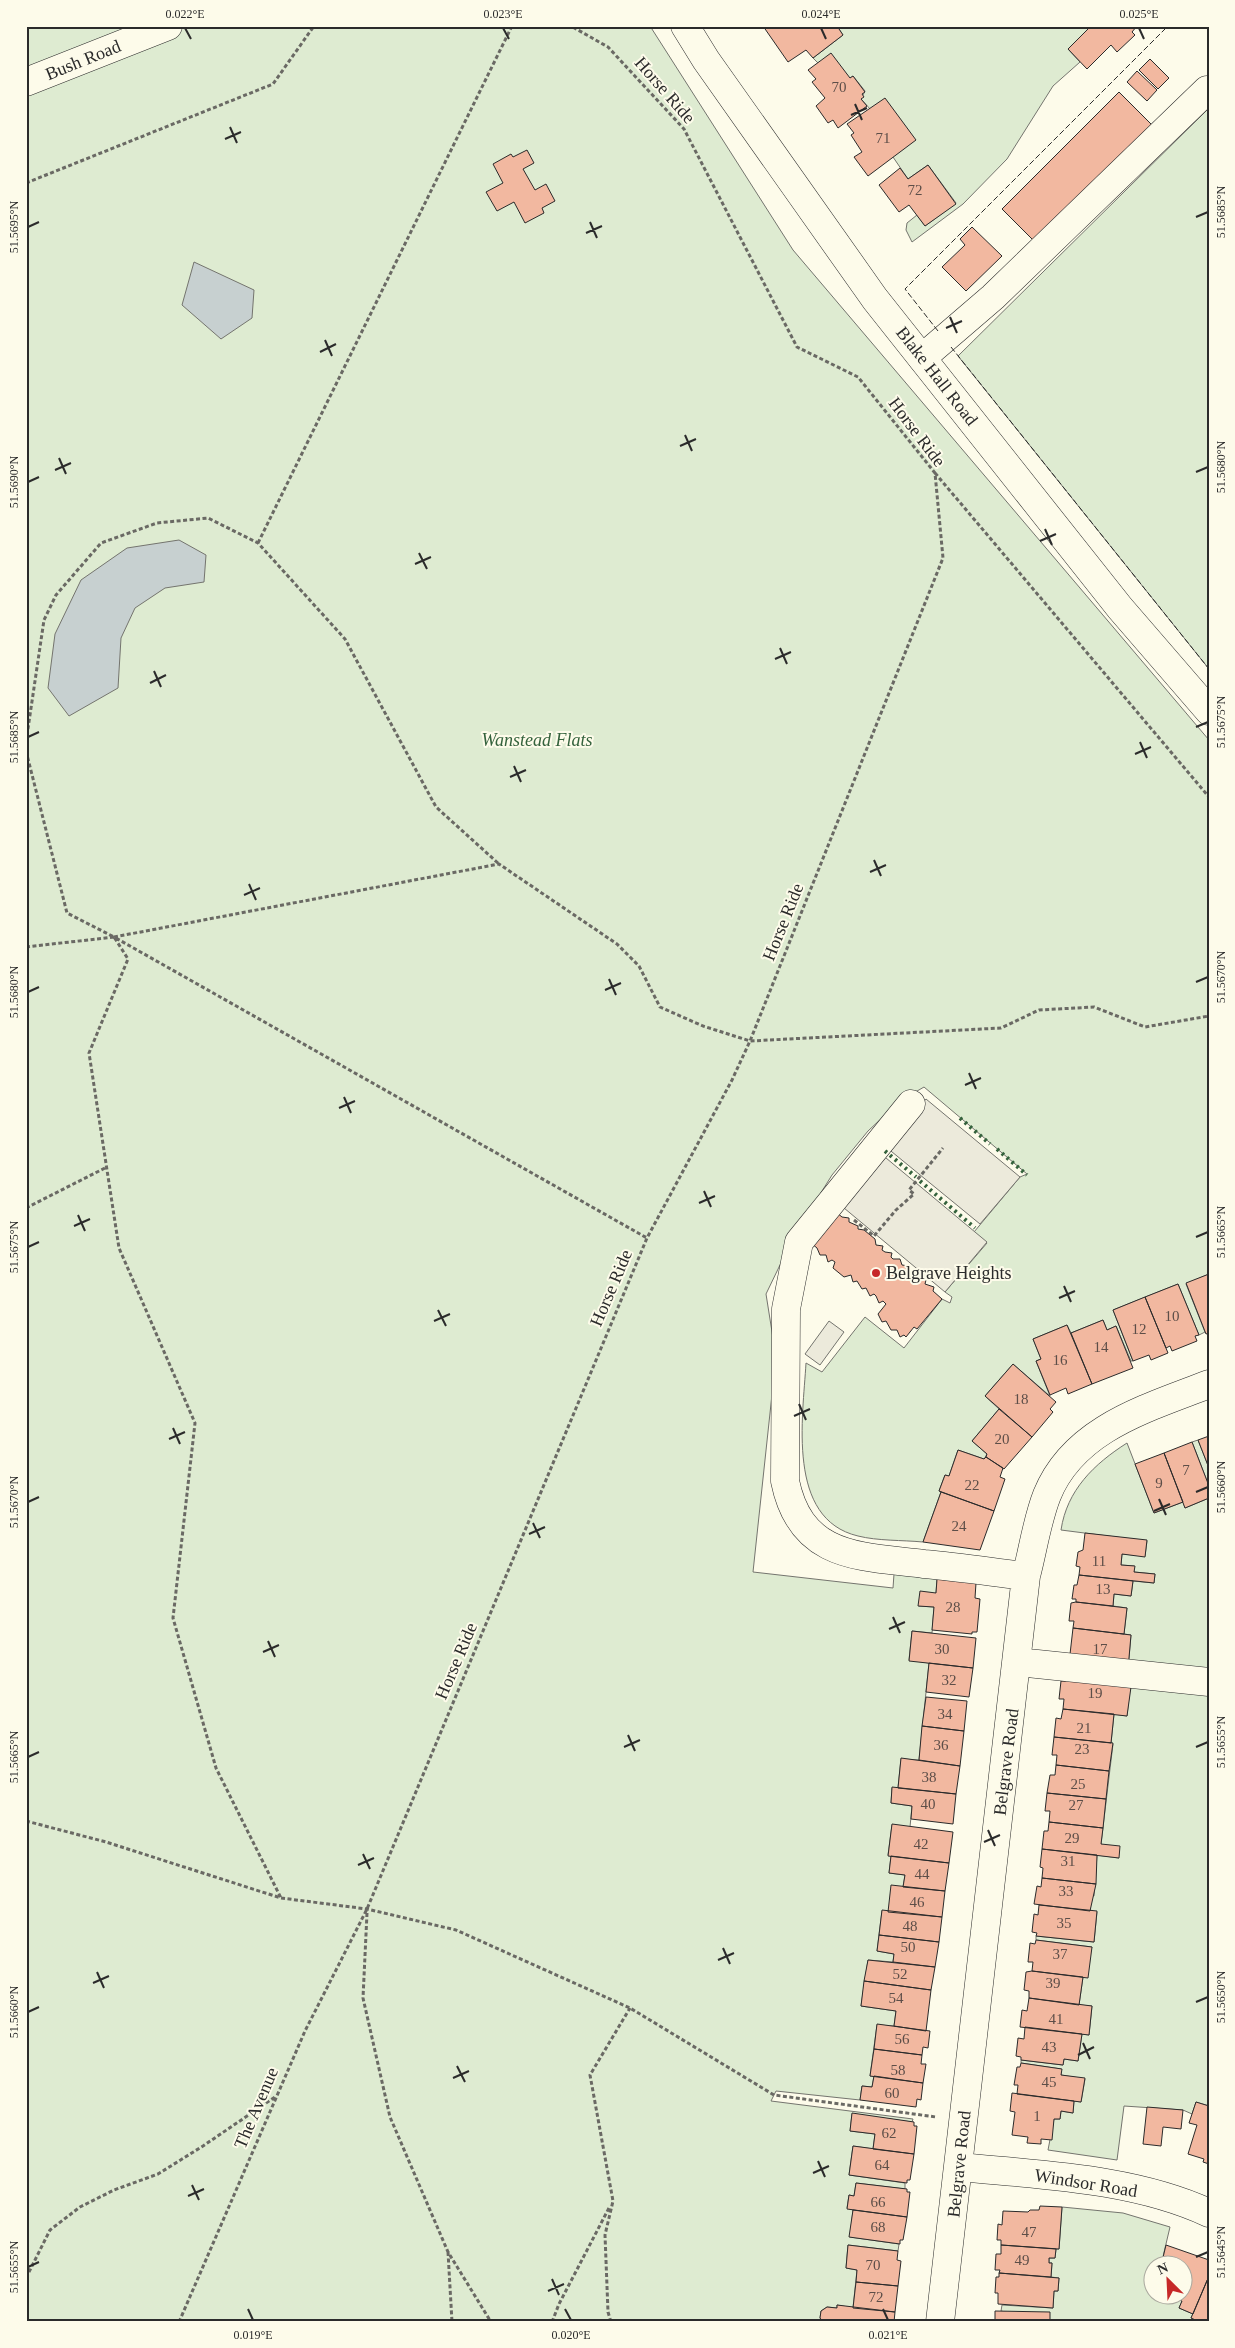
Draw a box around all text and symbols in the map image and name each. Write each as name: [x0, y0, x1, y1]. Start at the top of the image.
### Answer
text: 0.022°E: [165, 7, 205, 21]
text: 0.023°E: [483, 7, 523, 21]
text: 0.024°E: [801, 7, 841, 21]
text: 0.025°E: [1119, 7, 1159, 21]
street label: Bush Road: [42, 36, 124, 84]
street label: Horse Ride: [631, 53, 699, 127]
house number: 70: [832, 79, 847, 95]
house number: 71: [876, 130, 891, 146]
house number: 72: [908, 182, 923, 198]
text: 51.5685°N: [1214, 185, 1228, 238]
text: 51.5695°N: [7, 200, 21, 253]
street label: Blake Hall Road: [892, 323, 982, 429]
street label: Horse Ride: [884, 393, 950, 471]
text: 51.5680°N: [1214, 440, 1228, 493]
text: 51.5690°N: [7, 455, 21, 508]
text: 51.5675°N: [1214, 695, 1228, 748]
text: 51.5685°N: [7, 710, 21, 763]
park label: Wanstead Flats: [482, 730, 592, 750]
street label: Horse Ride: [758, 880, 808, 964]
text: 51.5670°N: [1214, 950, 1228, 1003]
text: 51.5680°N: [7, 965, 21, 1018]
text: 51.5665°N: [1214, 1205, 1228, 1258]
text: 51.5675°N: [7, 1220, 21, 1273]
street label: Horse Ride: [586, 1247, 636, 1329]
place label: Belgrave Heights: [886, 1263, 1011, 1283]
marker: Belgrave Heights: [870, 1267, 882, 1279]
house number: 10: [1165, 1308, 1180, 1324]
house number: 12: [1132, 1321, 1147, 1337]
house number: 14: [1094, 1339, 1109, 1355]
house number: 16: [1053, 1352, 1068, 1368]
house number: 18: [1014, 1391, 1029, 1407]
house number: 20: [995, 1431, 1010, 1447]
text: 51.5660°N: [1214, 1460, 1228, 1513]
house number: 7: [1182, 1462, 1190, 1478]
text: 51.5670°N: [7, 1475, 21, 1528]
house number: 9: [1155, 1475, 1163, 1491]
house number: 22: [965, 1477, 980, 1493]
house number: 24: [952, 1518, 967, 1534]
house number: 11: [1092, 1553, 1106, 1569]
house number: 13: [1096, 1581, 1111, 1597]
house number: 28: [946, 1599, 961, 1615]
street label: Horse Ride: [431, 1620, 481, 1702]
house number: 30: [935, 1641, 950, 1657]
house number: 17: [1093, 1641, 1108, 1657]
house number: 32: [942, 1672, 957, 1688]
house number: 19: [1088, 1685, 1103, 1701]
house number: 34: [938, 1706, 953, 1722]
street label: Belgrave Road: [990, 1707, 1022, 1817]
text: 51.5655°N: [1214, 1715, 1228, 1768]
house number: 21: [1077, 1720, 1092, 1736]
text: 51.5665°N: [7, 1730, 21, 1783]
house number: 36: [934, 1737, 949, 1753]
house number: 23: [1075, 1741, 1090, 1757]
house number: 38: [922, 1769, 937, 1785]
house number: 25: [1071, 1776, 1086, 1792]
house number: 40: [921, 1796, 936, 1812]
house number: 27: [1069, 1797, 1084, 1813]
house number: 29: [1065, 1830, 1080, 1846]
house number: 42: [914, 1836, 929, 1852]
house number: 31: [1061, 1853, 1076, 1869]
house number: 44: [915, 1866, 930, 1882]
house number: 33: [1059, 1883, 1074, 1899]
house number: 46: [910, 1894, 925, 1910]
house number: 35: [1057, 1915, 1072, 1931]
house number: 48: [903, 1918, 918, 1934]
house number: 50: [901, 1939, 916, 1955]
house number: 37: [1053, 1946, 1068, 1962]
house number: 52: [893, 1966, 908, 1982]
text: 51.5650°N: [1214, 1970, 1228, 2023]
house number: 39: [1046, 1975, 1061, 1991]
text: 51.5660°N: [7, 1985, 21, 2038]
house number: 54: [889, 1990, 904, 2006]
house number: 41: [1049, 2011, 1064, 2027]
house number: 56: [895, 2031, 910, 2047]
house number: 43: [1042, 2039, 1057, 2055]
house number: 58: [891, 2062, 906, 2078]
street label: The Avenue: [230, 2064, 282, 2152]
house number: 45: [1042, 2074, 1057, 2090]
house number: 60: [885, 2085, 900, 2101]
house number: 1: [1033, 2108, 1041, 2124]
street label: Belgrave Road: [943, 2110, 975, 2218]
house number: 62: [882, 2125, 897, 2141]
house number: 64: [875, 2157, 890, 2173]
street label: Windsor Road: [1033, 2165, 1139, 2201]
house number: 66: [871, 2194, 886, 2210]
house number: 68: [871, 2219, 886, 2235]
house number: 47: [1022, 2224, 1037, 2240]
text: 51.5645°N: [1214, 2225, 1228, 2278]
text: 51.5655°N: [7, 2240, 21, 2293]
house number: 49: [1015, 2252, 1030, 2268]
north arrow: [1142, 2256, 1192, 2306]
house number: 70: [866, 2257, 881, 2273]
text: N: [1155, 2260, 1171, 2277]
house number: 72: [869, 2289, 884, 2305]
text: 0.019°E: [233, 2328, 273, 2342]
text: 0.020°E: [551, 2328, 591, 2342]
text: 0.021°E: [868, 2328, 908, 2342]

